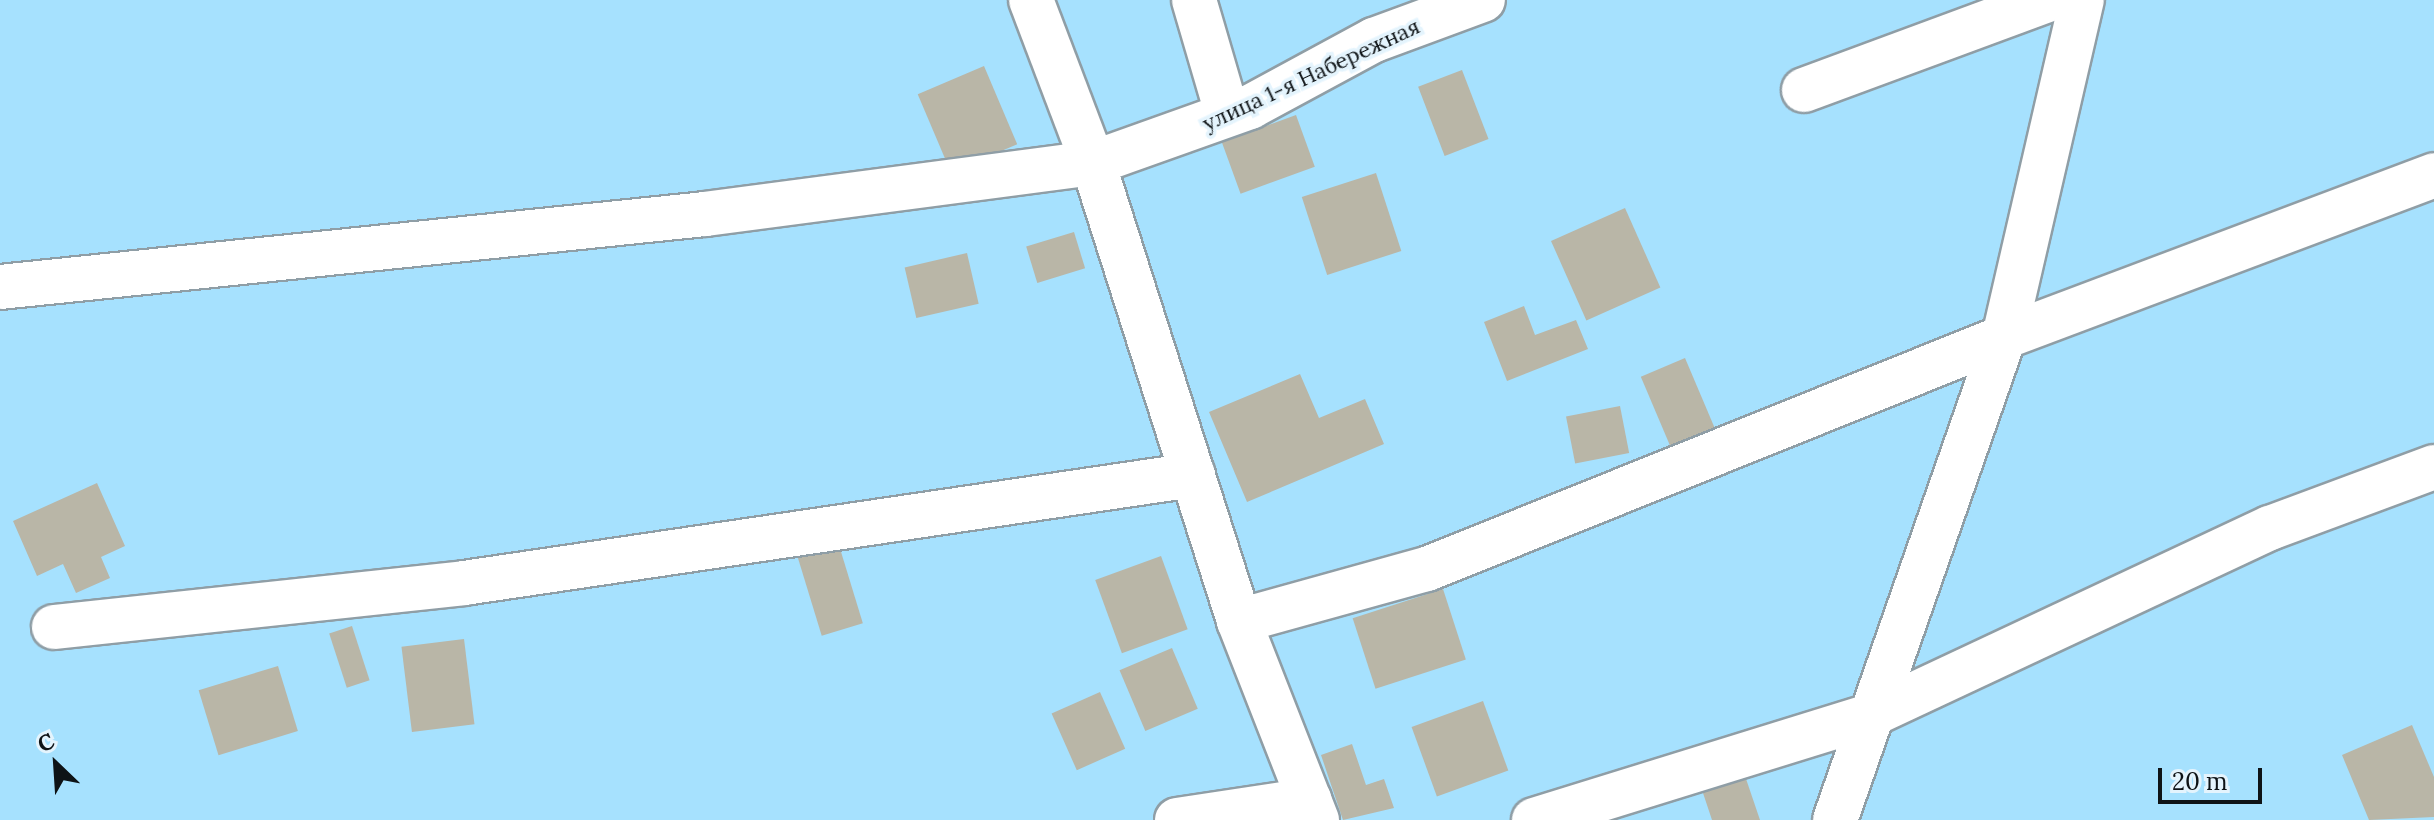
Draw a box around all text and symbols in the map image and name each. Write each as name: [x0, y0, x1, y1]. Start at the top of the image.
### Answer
street label: улица 1-я Набережная: [1198, 13, 1424, 137]
north arrow: [16, 724, 96, 804]
text: С: [33, 726, 59, 758]
scale bar: [2162, 752, 2266, 802]
text: 20 m: [2172, 766, 2228, 797]

